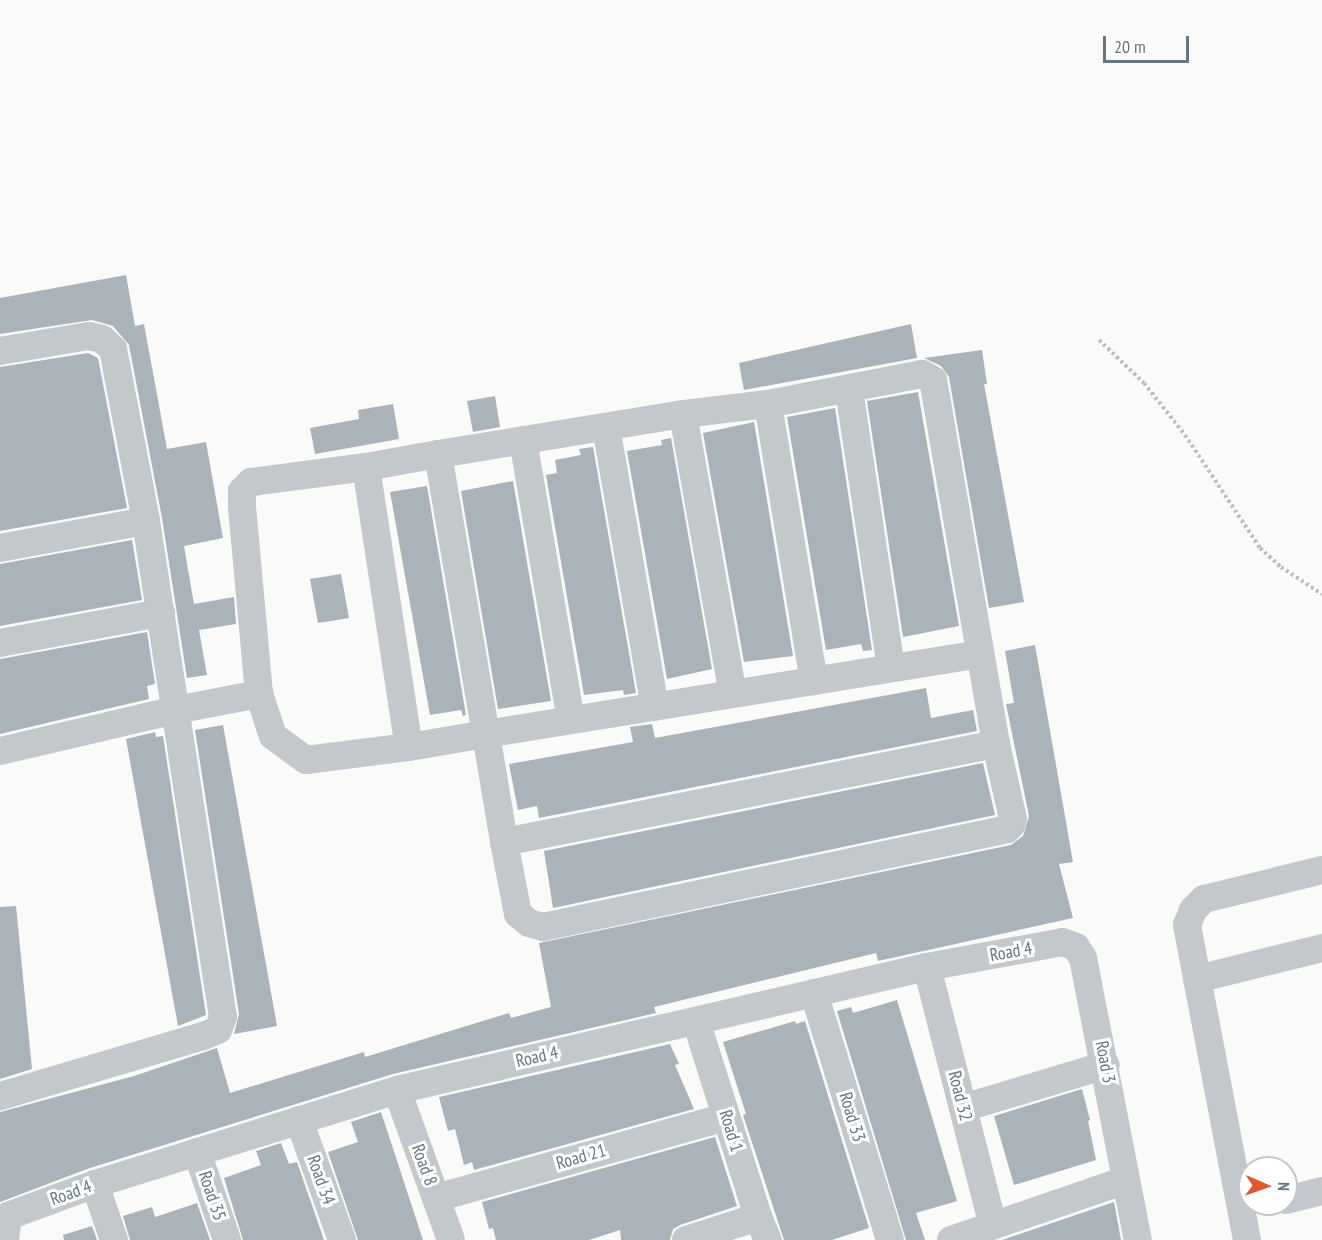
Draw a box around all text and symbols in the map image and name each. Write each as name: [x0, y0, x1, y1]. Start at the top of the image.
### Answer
scale bar: [1106, 24, 1192, 62]
text: 20 m: [1114, 35, 1146, 58]
street label: Road 4: [988, 938, 1034, 966]
street label: Road 3: [1090, 1039, 1120, 1085]
street label: Road 4: [514, 1042, 560, 1072]
street label: Road 32: [943, 1069, 977, 1123]
street label: Road 33: [834, 1090, 870, 1144]
street label: Road 1: [714, 1107, 748, 1155]
street label: Road 21: [554, 1140, 608, 1174]
street label: Road 8: [407, 1141, 441, 1189]
street label: Road 34: [302, 1152, 340, 1208]
north arrow: [1238, 1156, 1298, 1216]
street label: Road 35: [194, 1169, 230, 1223]
street label: Road 4: [47, 1176, 95, 1210]
text: N: [1274, 1182, 1294, 1191]

